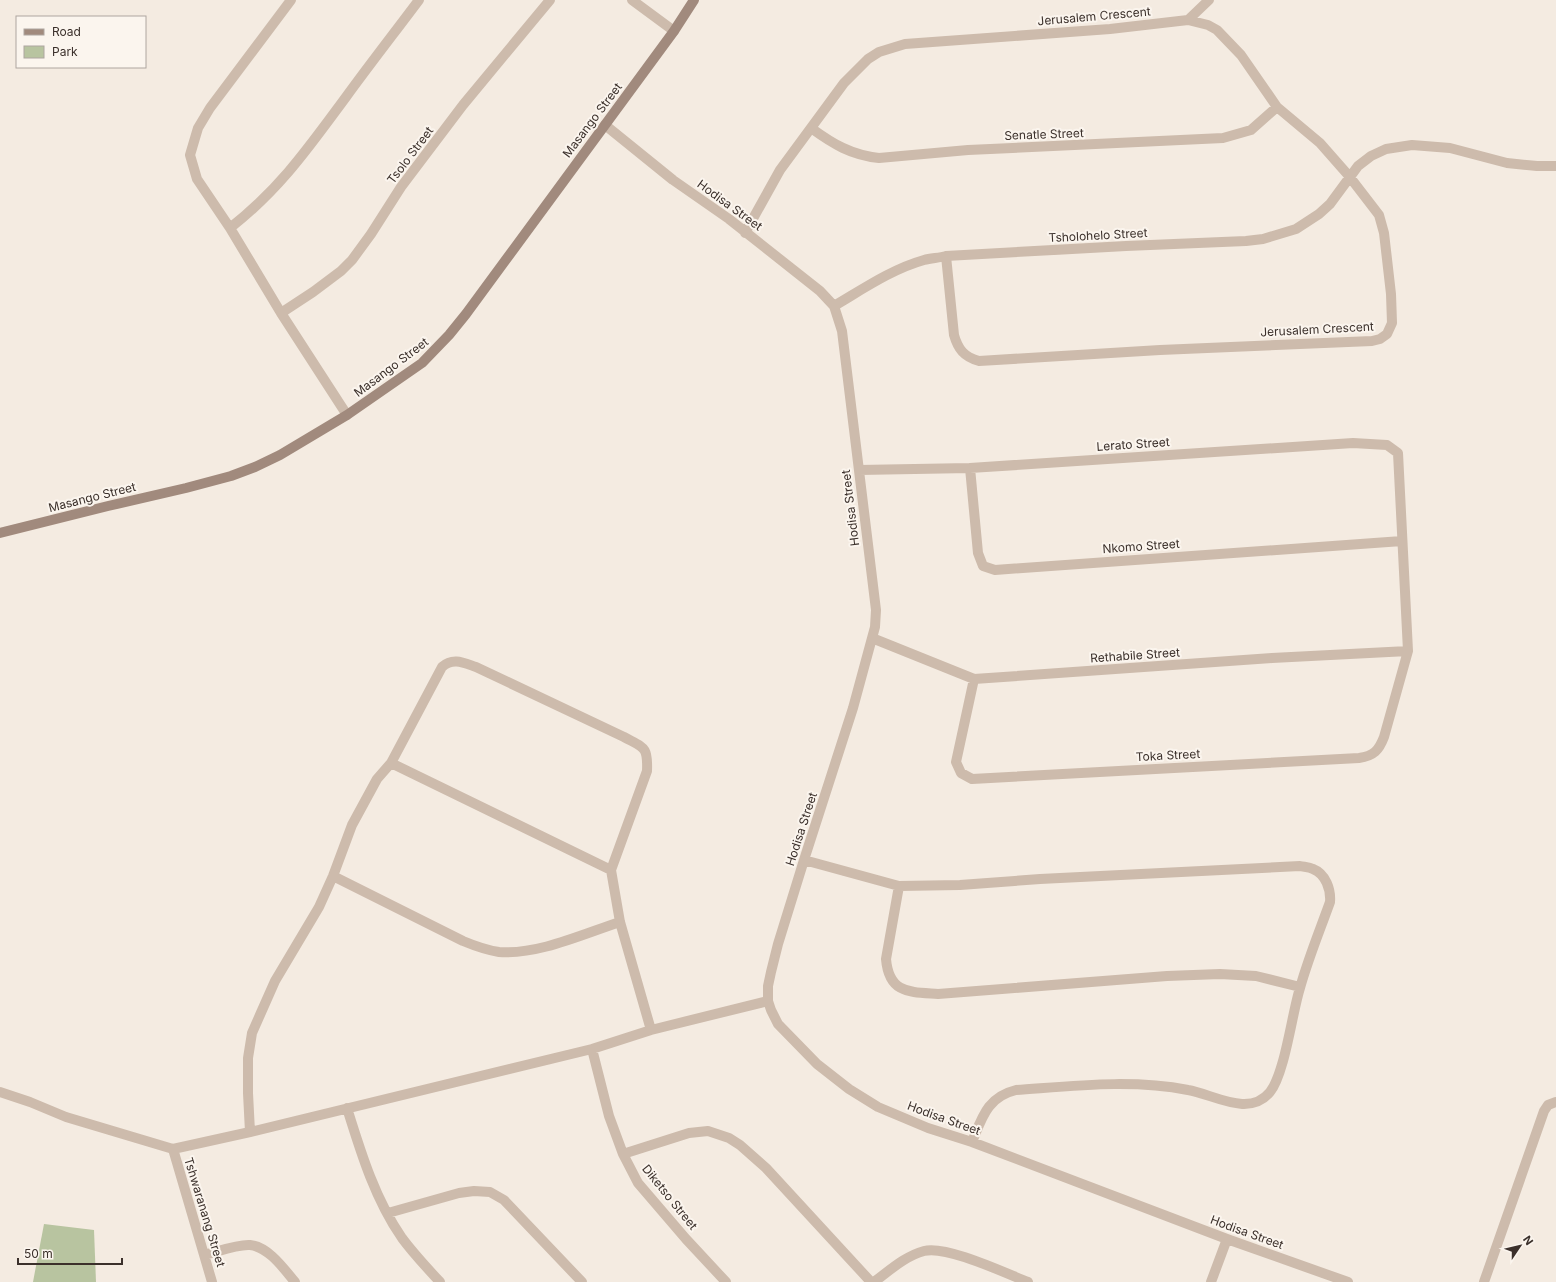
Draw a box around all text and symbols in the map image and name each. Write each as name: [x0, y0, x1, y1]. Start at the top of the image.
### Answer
street label: Jerusalem Crescent: [1037, 4, 1151, 28]
legend: [16, 16, 146, 68]
text: Road: [52, 24, 81, 39]
text: Park: [52, 44, 78, 59]
street label: Masango Street: [559, 80, 625, 160]
street label: Tsolo Street: [384, 123, 436, 187]
street label: Senatle Street: [1004, 125, 1084, 143]
street label: Hodisa Street: [695, 176, 765, 234]
street label: Tsholohelo Street: [1048, 225, 1148, 245]
street label: Jerusalem Crescent: [1260, 319, 1374, 339]
street label: Masango Street: [351, 334, 431, 400]
street label: Lerato Street: [1096, 434, 1170, 454]
street label: Hodisa Street: [838, 469, 862, 547]
street label: Masango Street: [47, 479, 137, 515]
street label: Nkomo Street: [1102, 536, 1180, 556]
street label: Rethabile Street: [1090, 644, 1180, 666]
street label: Toka Street: [1135, 746, 1201, 764]
street label: Hodisa Street: [782, 790, 820, 868]
street label: Hodisa Street: [905, 1098, 983, 1138]
street label: Tshwaranang Street: [181, 1155, 229, 1269]
street label: Diketso Street: [639, 1161, 701, 1233]
street label: Hodisa Street: [1208, 1212, 1286, 1252]
north arrow: [1500, 1226, 1540, 1266]
text: N: [1520, 1233, 1536, 1248]
scale bar: [18, 1240, 122, 1266]
text: 50 m: [24, 1246, 53, 1261]

